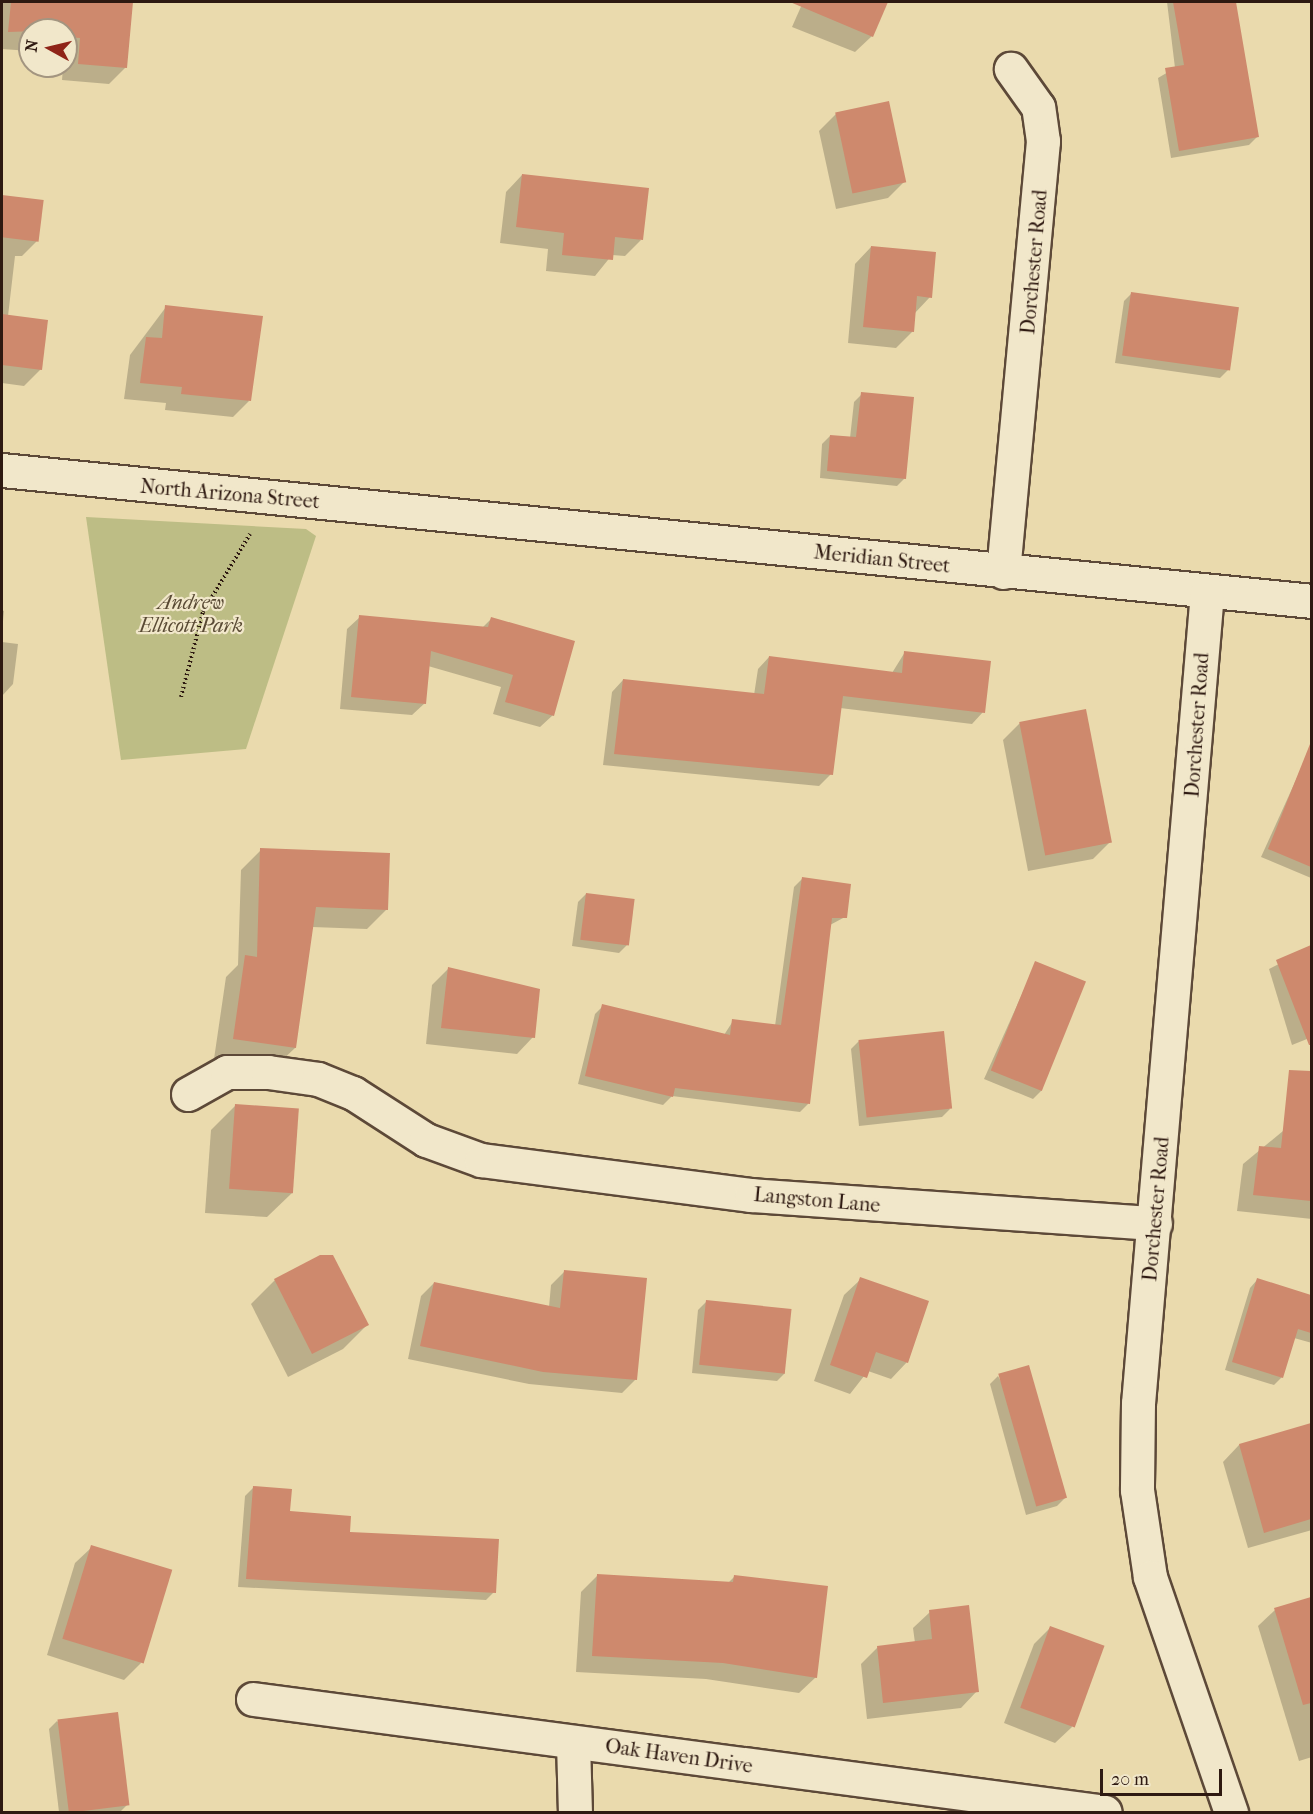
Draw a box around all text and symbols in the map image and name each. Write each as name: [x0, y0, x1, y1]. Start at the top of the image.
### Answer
north arrow: [18, 18, 78, 78]
text: N: [21, 38, 42, 53]
street label: Dorchester Road: [1016, 189, 1052, 335]
street label: North Arizona Street: [139, 474, 321, 514]
street label: Meridian Street: [813, 540, 951, 578]
park label: Andrew Ellicott Park: [139, 590, 243, 637]
street label: Dorchester Road: [1180, 652, 1214, 798]
street label: Dorchester Road: [1138, 1136, 1174, 1282]
street label: Langston Lane: [753, 1183, 881, 1217]
street label: Oak Haven Drive: [604, 1734, 754, 1778]
scale bar: [1103, 1757, 1224, 1795]
text: 20 m: [1111, 1769, 1149, 1790]

